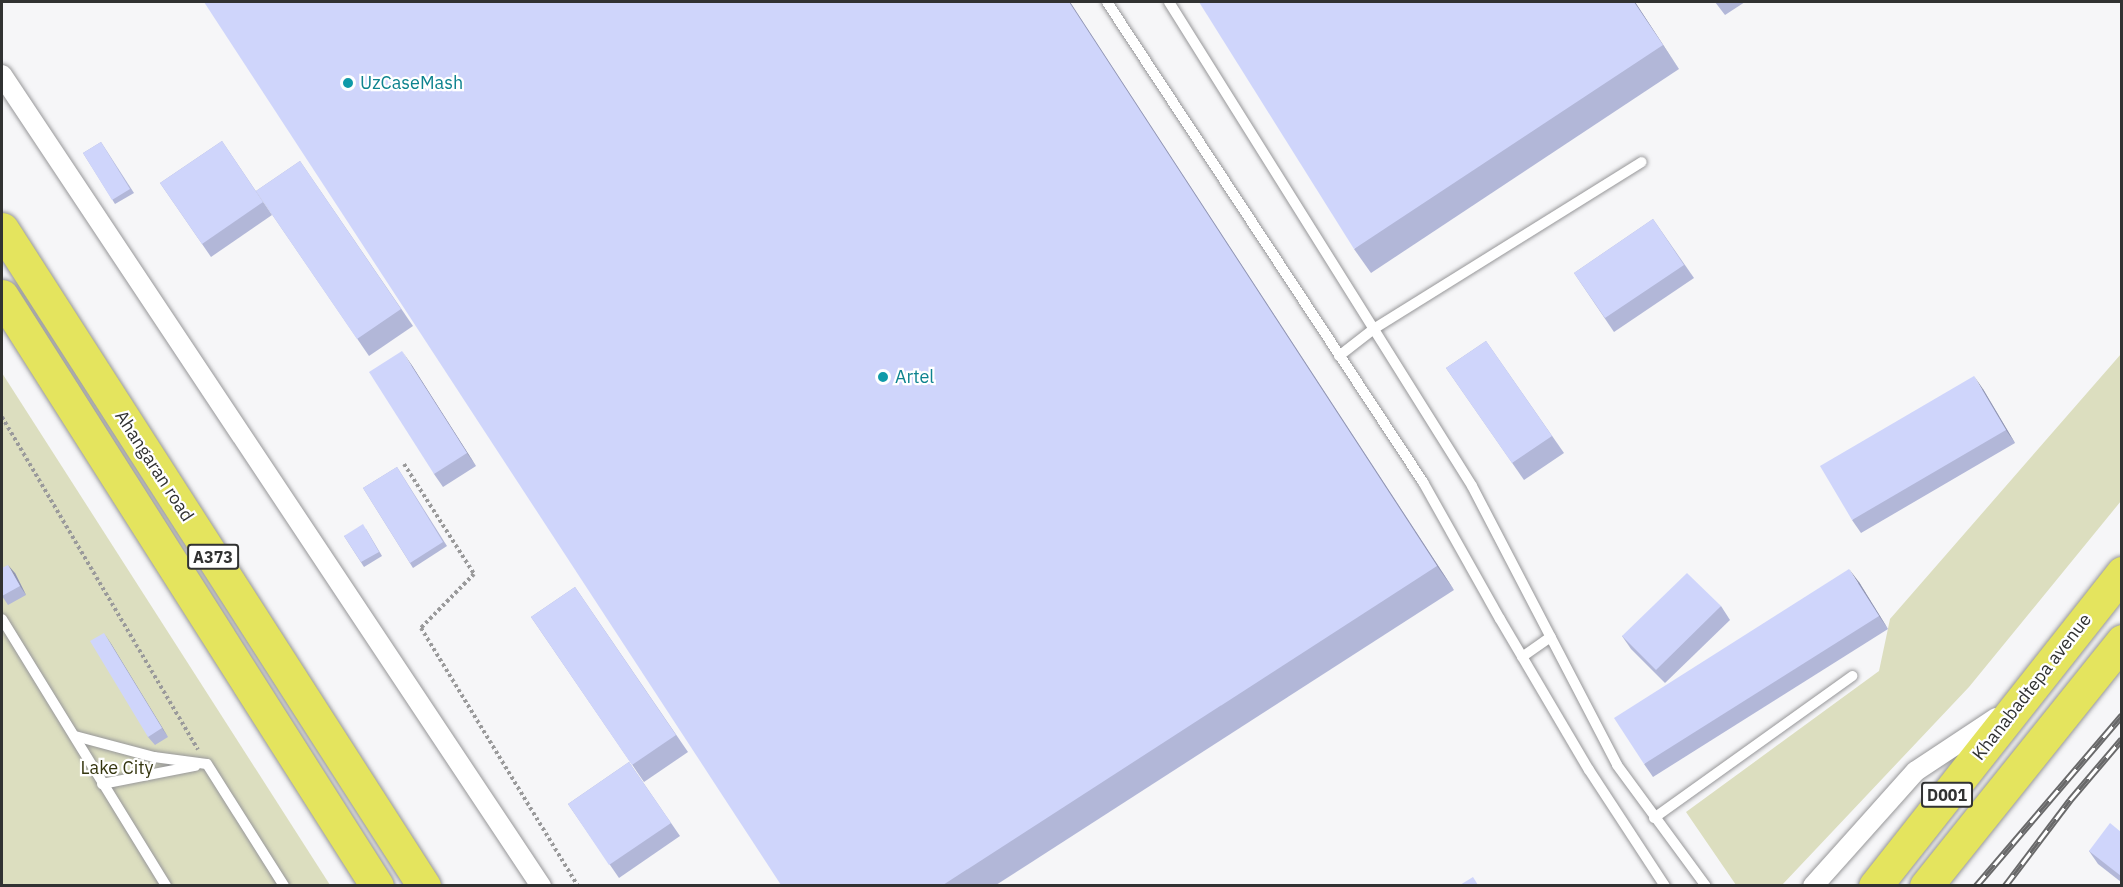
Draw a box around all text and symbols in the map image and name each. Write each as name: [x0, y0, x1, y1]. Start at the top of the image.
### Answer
place label: UzCaseMash: [360, 72, 463, 94]
marker: UzCaseMash: [341, 76, 355, 90]
place label: Artel: [895, 366, 934, 388]
marker: Artel: [876, 370, 890, 384]
street label: Ahangaran road: [110, 406, 198, 526]
road number: A373: [186, 544, 240, 570]
street label: Khanabadtepa avenue: [1968, 609, 2096, 765]
park label: Lake City: [81, 757, 153, 779]
road number: D001: [1920, 782, 1974, 808]

